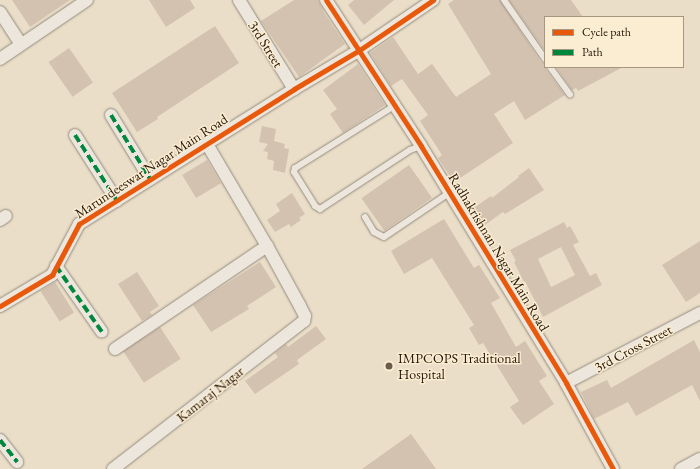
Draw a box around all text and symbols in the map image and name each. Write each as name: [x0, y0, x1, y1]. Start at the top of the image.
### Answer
legend: [544, 16, 684, 68]
street label: 3rd Street: [245, 17, 287, 71]
text: Cycle path: [582, 24, 631, 40]
text: Path: [582, 44, 603, 60]
street label: Marundeeswar Nagar Main Road: [71, 110, 231, 222]
street label: Radhakrishnan Nagar Main Road: [445, 170, 553, 334]
street label: 3rd Cross Street: [591, 321, 675, 375]
place label: IMPCOPS Traditional Hospital: [398, 350, 521, 382]
marker: IMPCOPS Traditional Hospital: [383, 360, 395, 372]
street label: Kamaraj Nagar: [173, 363, 247, 425]

